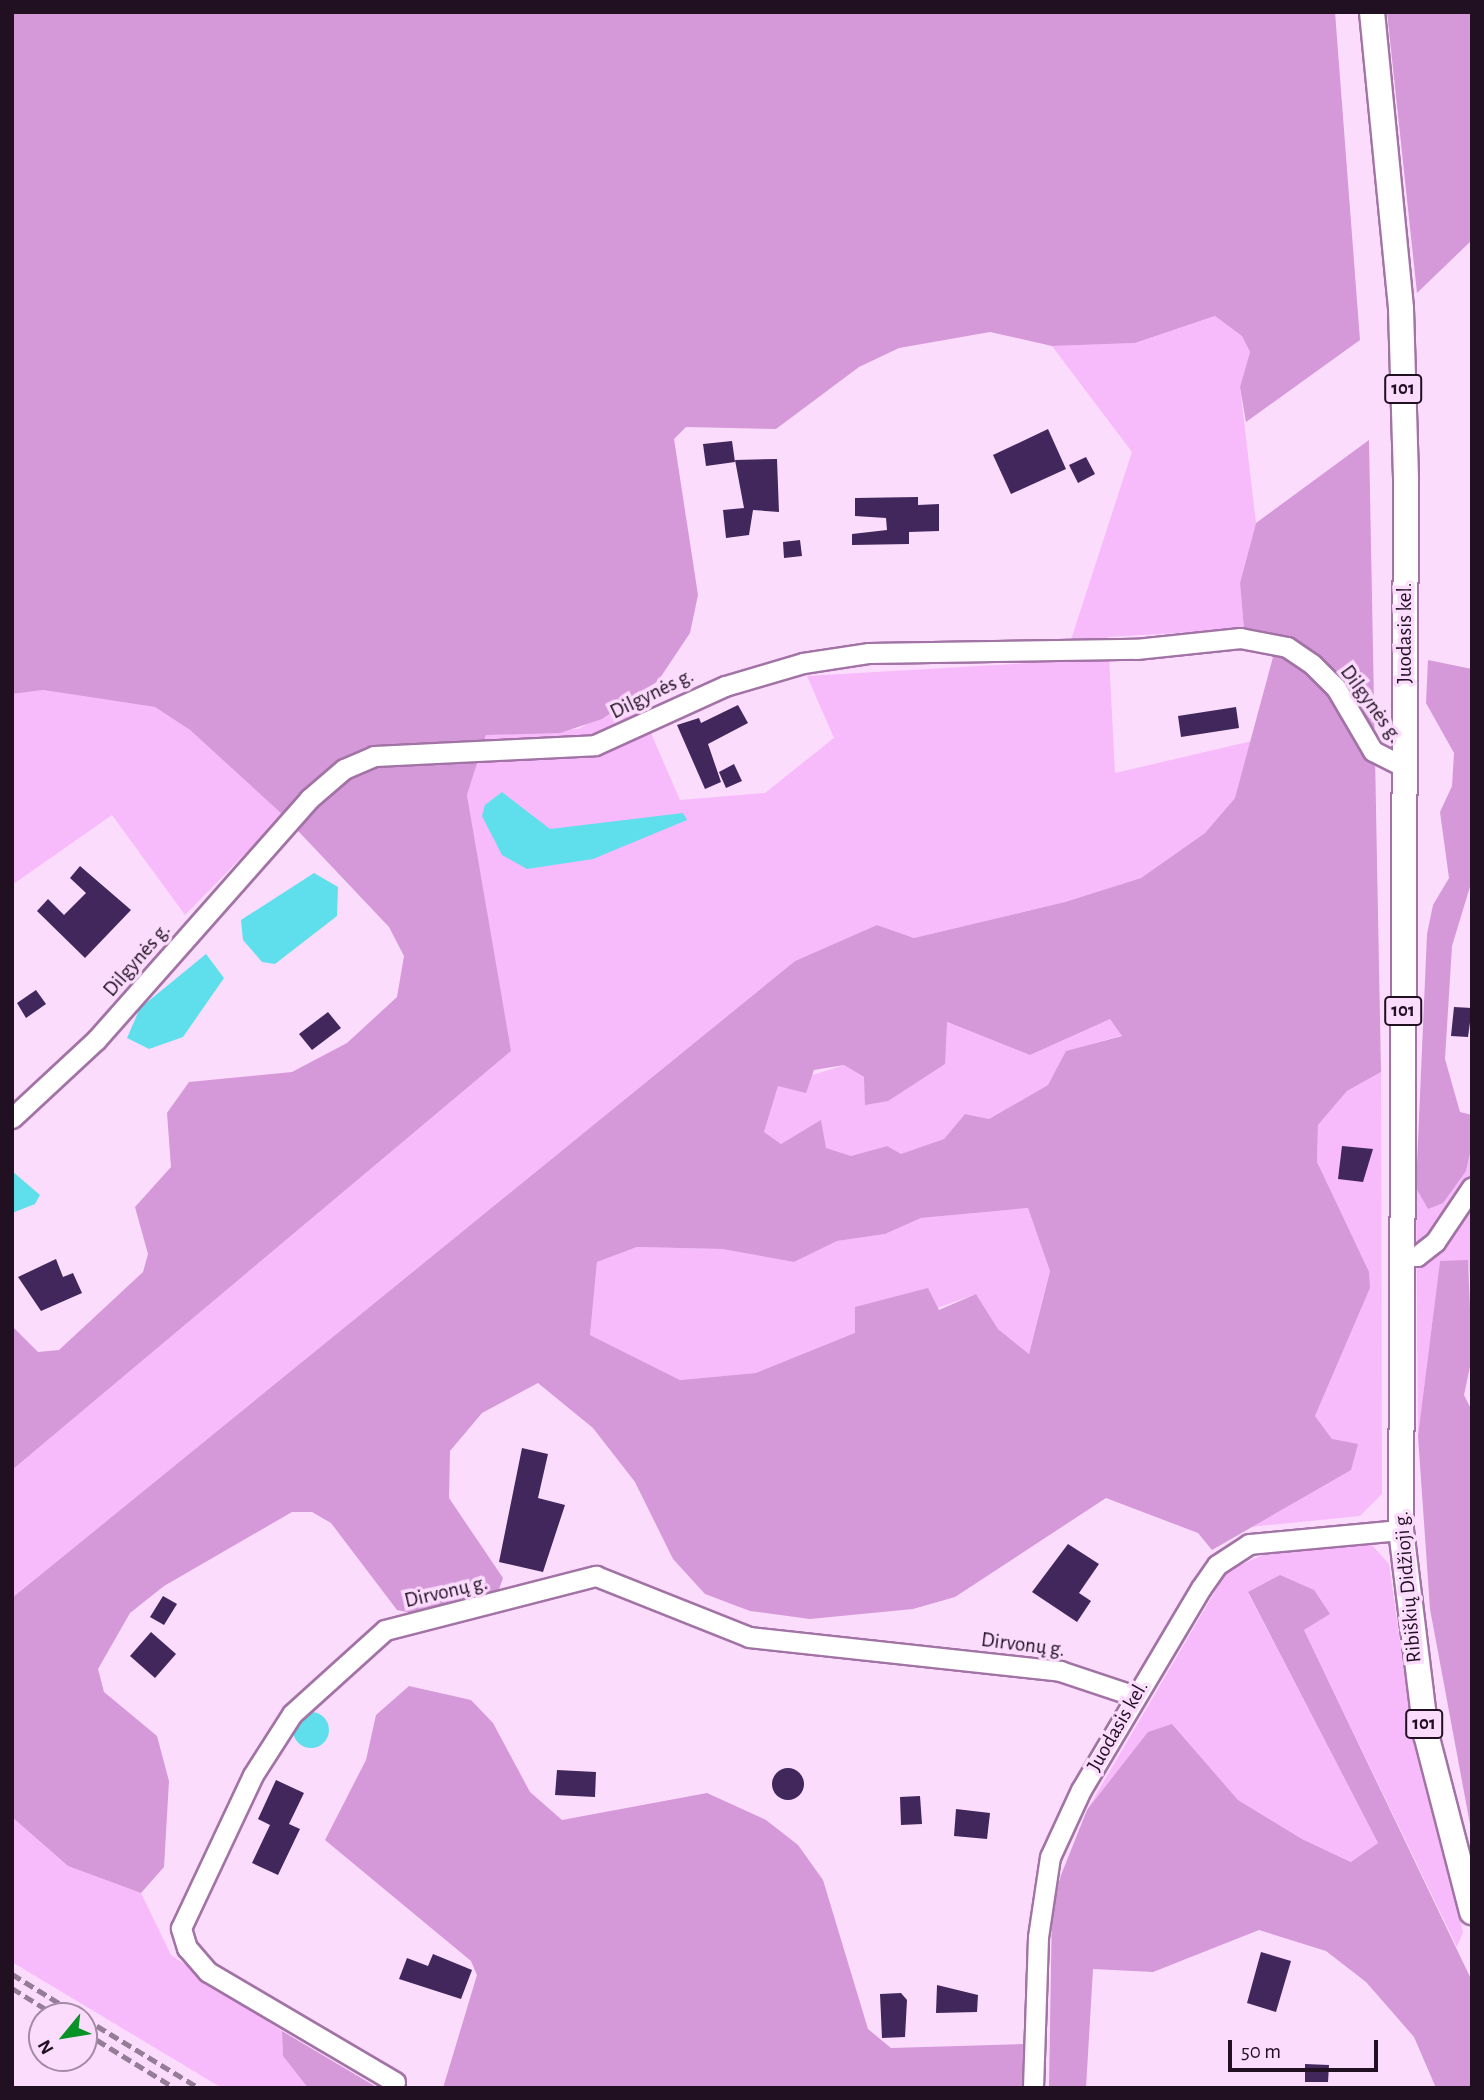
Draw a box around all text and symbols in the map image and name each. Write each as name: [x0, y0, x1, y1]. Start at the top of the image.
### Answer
road number: 101: [1384, 374, 1422, 404]
street label: Juodasis kel.: [1392, 583, 1418, 683]
street label: Dilgynės g.: [1334, 660, 1408, 748]
street label: Dilgynės g.: [606, 663, 698, 725]
street label: Dilgynės g.: [98, 918, 176, 1002]
road number: 101: [1384, 995, 1422, 1026]
street label: Ribiškių Didžioji g.: [1389, 1510, 1427, 1664]
street label: Dirvonų g.: [402, 1570, 490, 1614]
street label: Dirvonų g.: [980, 1627, 1066, 1663]
street label: Juodasis kel.: [1082, 1676, 1154, 1776]
road number: 101: [1405, 1708, 1443, 1740]
north arrow: [28, 2002, 98, 2072]
scale bar: [1232, 2026, 1382, 2070]
text: N: [35, 2036, 58, 2057]
text: 50 m: [1241, 2041, 1281, 2062]

